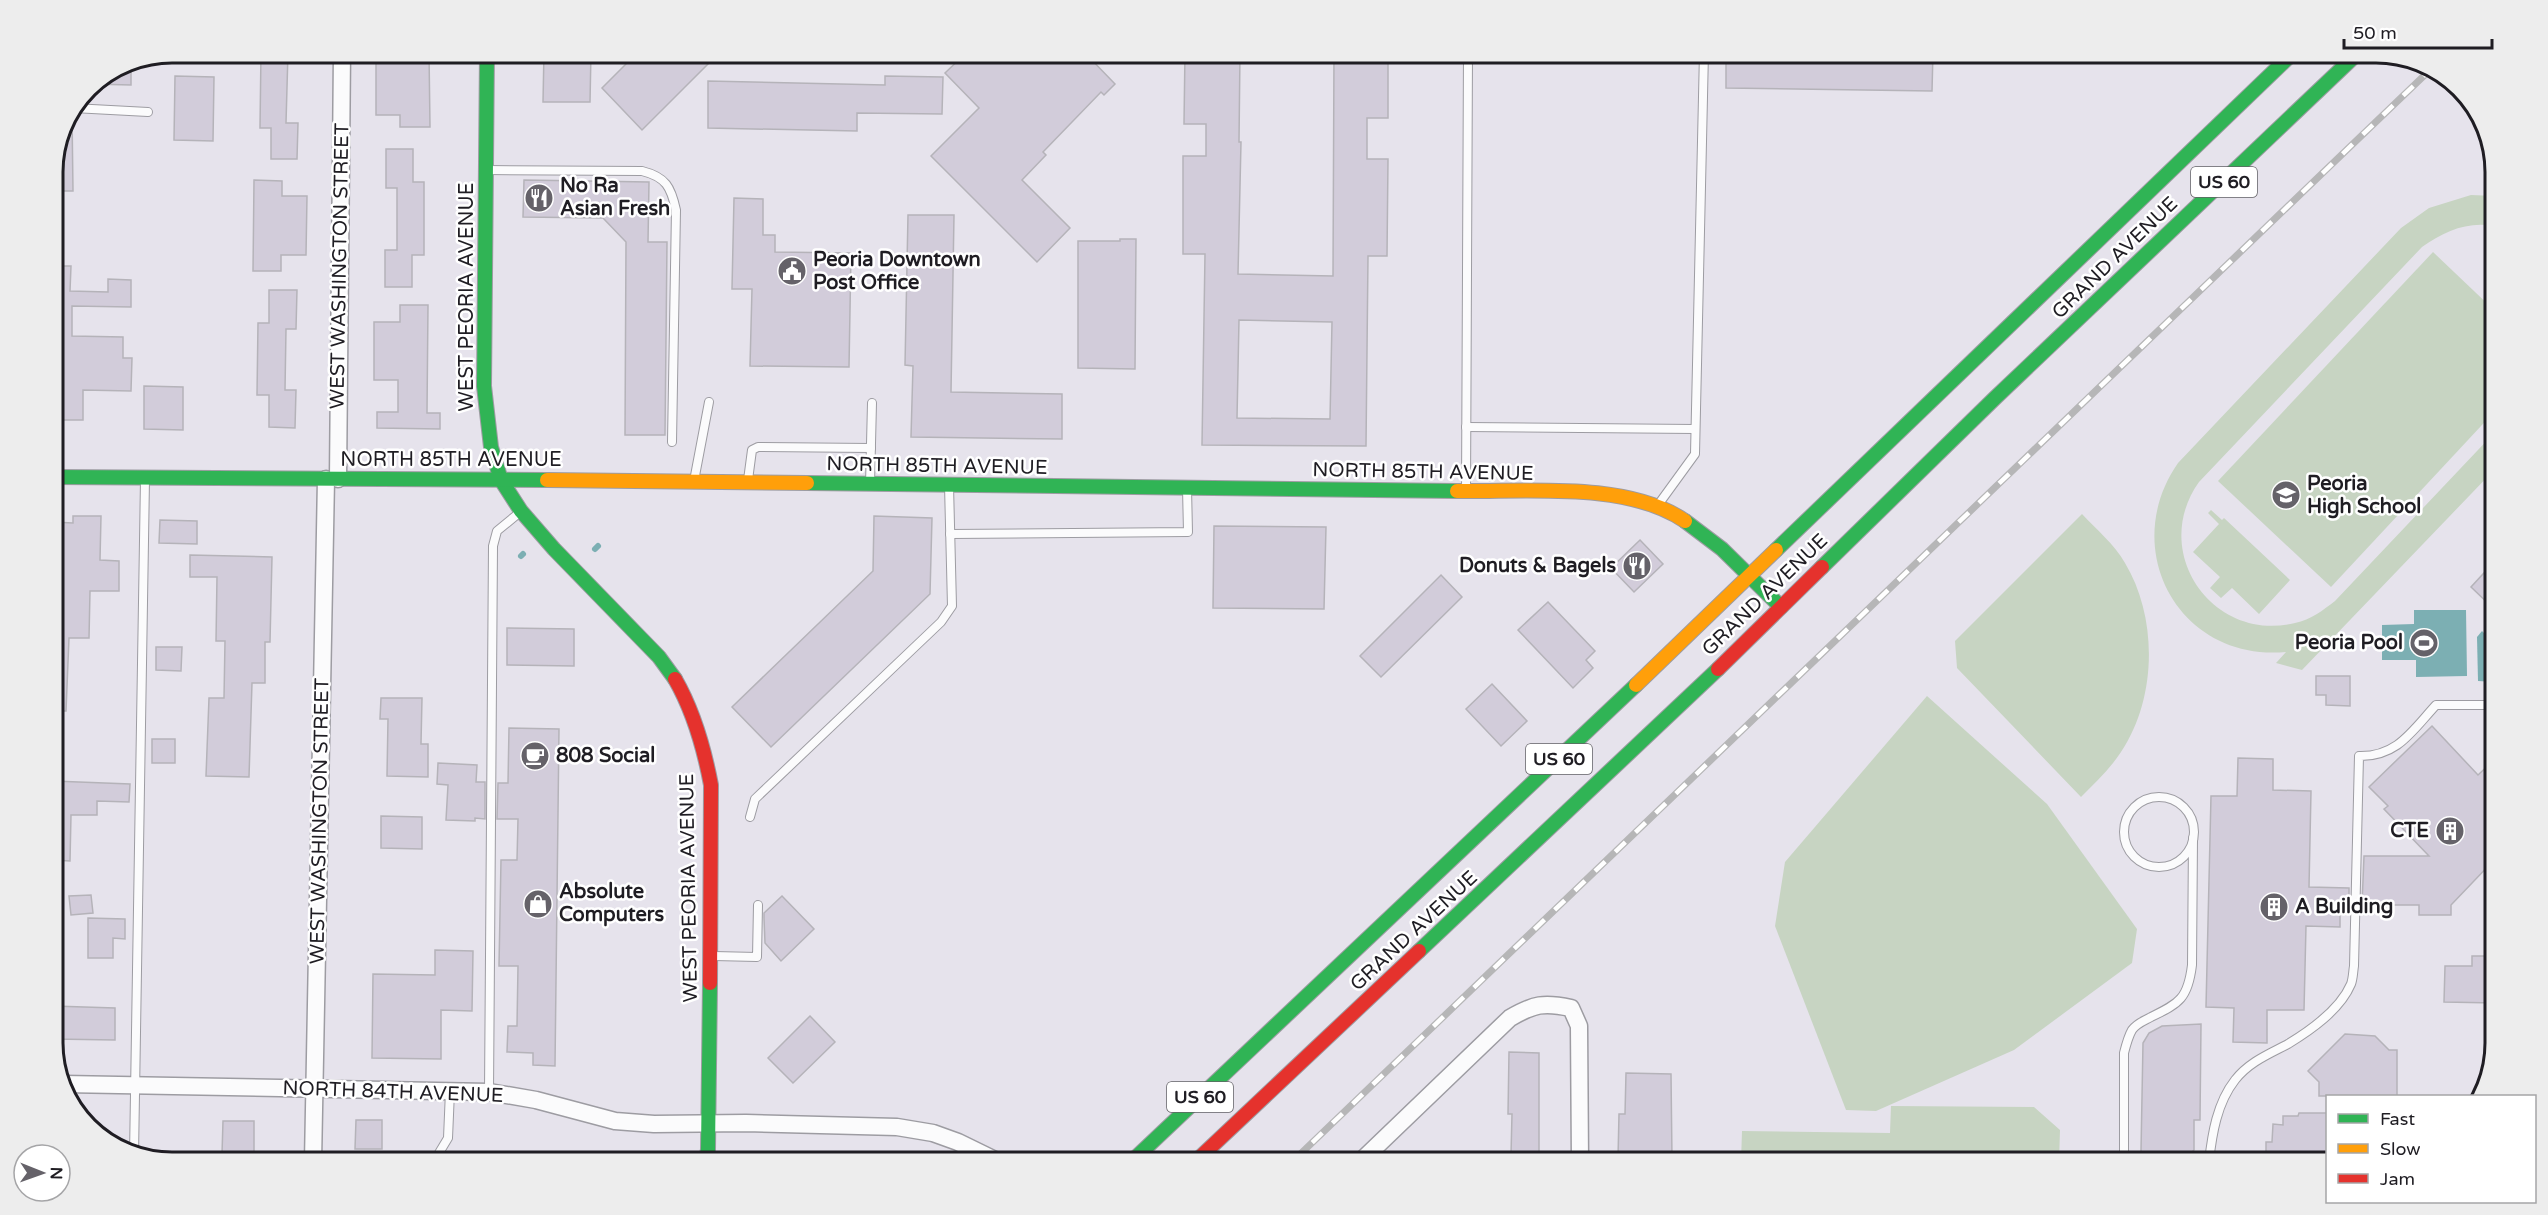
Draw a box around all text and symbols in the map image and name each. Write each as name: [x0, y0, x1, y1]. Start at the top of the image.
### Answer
scale bar: [2344, 12, 2492, 50]
text: 50 m: [2353, 22, 2397, 44]
street label: WEST WASHINGTON STREET: [326, 123, 354, 409]
road number: US 60: [2191, 167, 2257, 197]
place label: No Ra Asian Fresh: [560, 174, 670, 221]
restaurant icon: No Ra Asian Fresh: [523, 182, 555, 214]
street label: WEST PEORIA AVENUE: [455, 183, 479, 411]
street label: GRAND AVENUE: [2047, 192, 2183, 324]
place label: Peoria Downtown Post Office: [813, 248, 981, 295]
public building icon: Peoria Downtown Post Office: [776, 255, 808, 287]
street label: NORTH 85TH AVENUE: [340, 448, 562, 472]
street label: NORTH 85TH AVENUE: [826, 452, 1048, 480]
street label: NORTH 85TH AVENUE: [1312, 458, 1534, 486]
place label: Peoria High School: [2307, 472, 2421, 519]
school or university icon: Peoria High School: [2270, 479, 2302, 511]
street label: GRAND AVENUE: [1697, 529, 1833, 661]
restaurant icon: Donuts & Bagels: [1621, 550, 1653, 582]
place label: Donuts & Bagels: [1459, 554, 1616, 578]
sports icon: Peoria Pool: [2408, 627, 2440, 659]
place label: Peoria Pool: [2295, 631, 2403, 655]
street label: WEST WASHINGTON STREET: [306, 678, 334, 964]
cafe icon: 808 Social: [519, 740, 551, 772]
place label: 808 Social: [556, 744, 655, 768]
road number: US 60: [1526, 744, 1592, 774]
street label: WEST PEORIA AVENUE: [675, 773, 703, 1003]
building icon: CTE: [2434, 815, 2466, 847]
place label: CTE: [2390, 819, 2429, 843]
street label: GRAND AVENUE: [1345, 866, 1483, 996]
place label: Absolute Computers: [559, 880, 664, 927]
shop icon: Absolute Computers: [522, 888, 554, 920]
building icon: A Building: [2258, 891, 2290, 923]
place label: A Building: [2295, 895, 2393, 919]
street label: NORTH 84TH AVENUE: [282, 1076, 504, 1108]
road number: US 60: [1167, 1082, 1233, 1112]
legend: [2326, 1095, 2536, 1203]
text: Fast: [2380, 1108, 2415, 1130]
text: Slow: [2380, 1138, 2421, 1160]
north arrow: [12, 1143, 72, 1203]
text: N: [46, 1167, 66, 1180]
text: Jam: [2380, 1168, 2415, 1190]

